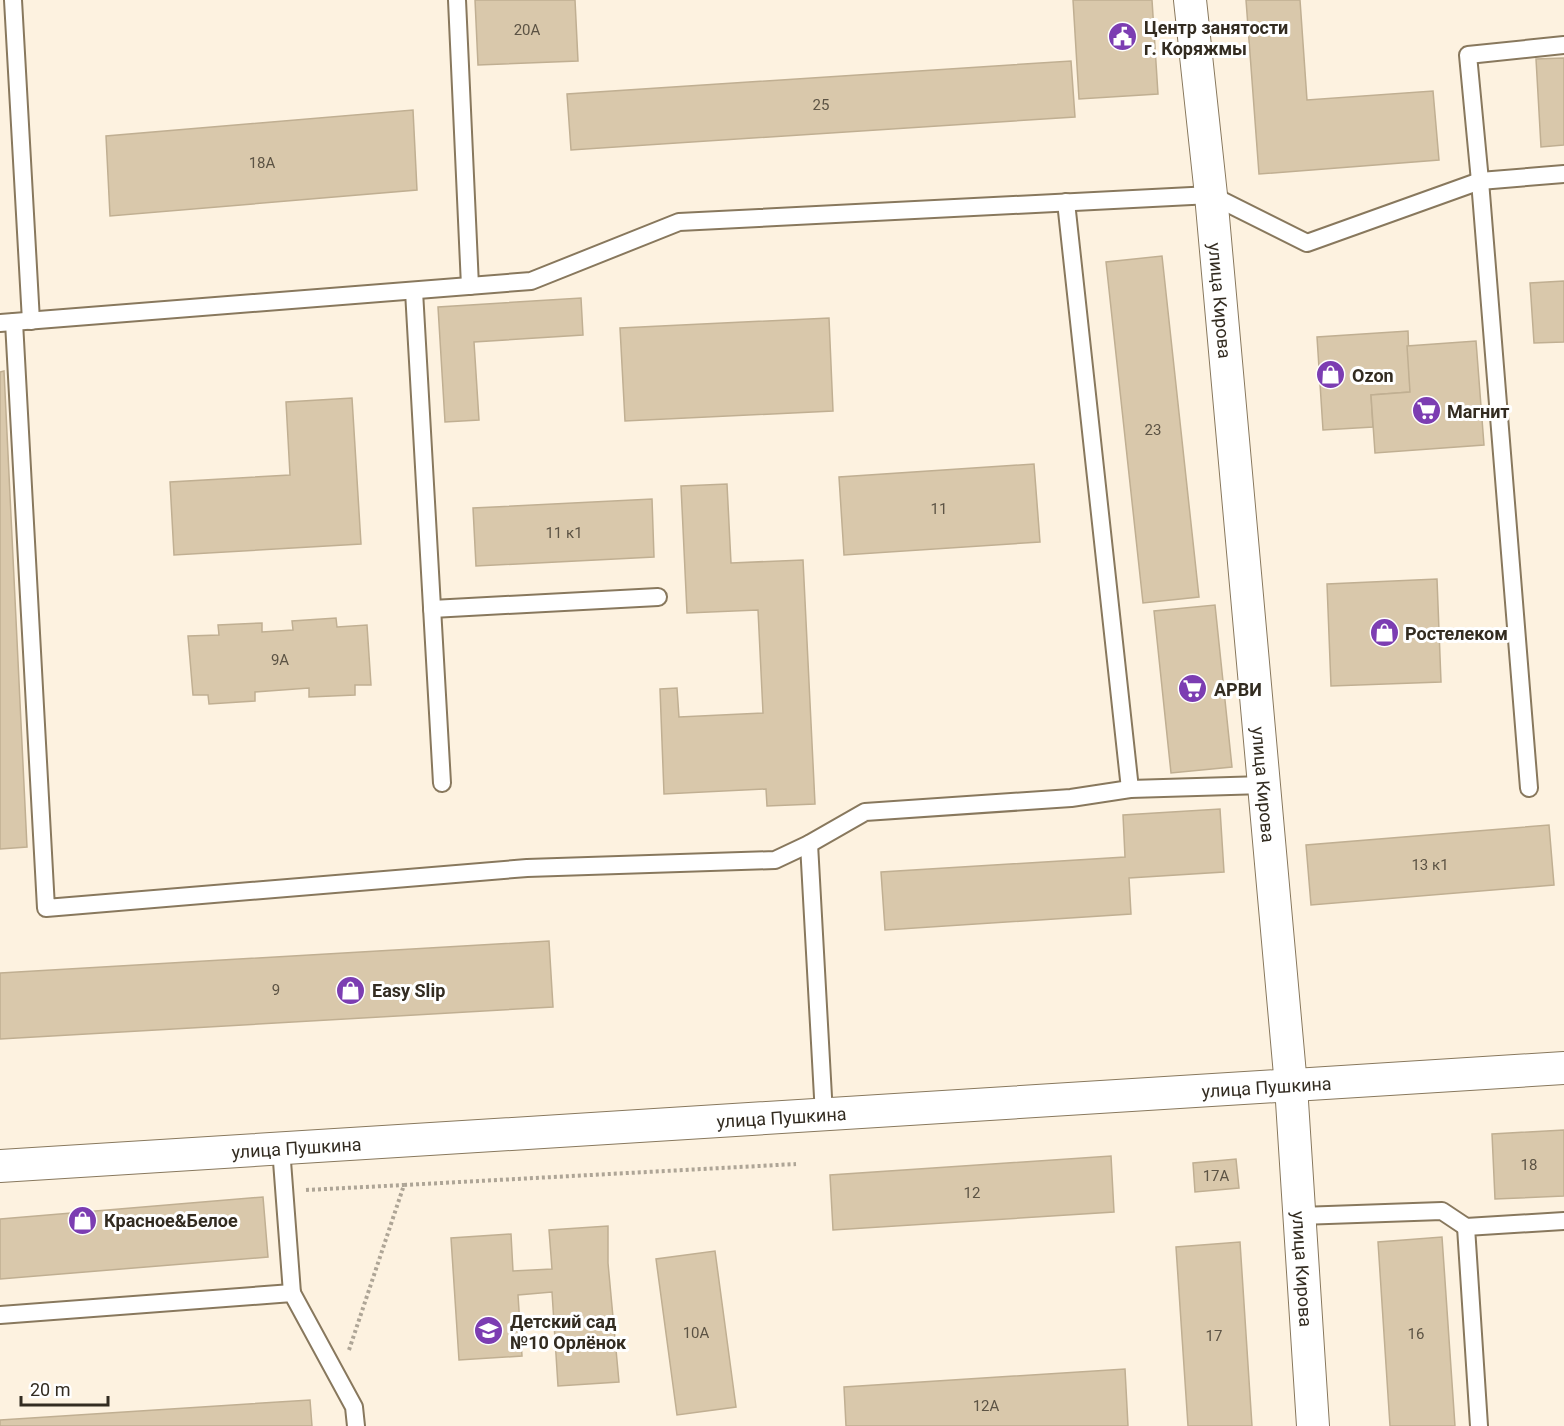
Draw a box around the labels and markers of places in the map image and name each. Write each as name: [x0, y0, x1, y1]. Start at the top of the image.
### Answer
place label: Центр занятости г. Коряжмы: [1144, 17, 1288, 59]
public building icon: Центр занятости г. Коряжмы: [1107, 21, 1139, 53]
shop icon: Ozon: [1315, 359, 1347, 391]
place label: Ozon: [1352, 365, 1394, 386]
supermarket icon: Магнит: [1410, 395, 1442, 427]
place label: Магнит: [1447, 401, 1510, 422]
shop icon: Ростелеком: [1368, 617, 1400, 649]
place label: Ростелеком: [1405, 623, 1508, 644]
supermarket icon: АРВИ: [1177, 673, 1209, 705]
place label: АРВИ: [1214, 679, 1262, 700]
shop icon: Easy Slip: [335, 974, 367, 1006]
place label: Easy Slip: [372, 980, 445, 1001]
shop icon: Красное&Белое: [67, 1204, 99, 1236]
place label: Красное&Белое: [104, 1210, 238, 1231]
place label: Детский сад №10 Орлёнок: [510, 1311, 627, 1353]
school or university icon: Детский сад №10 Орлёнок: [473, 1315, 505, 1347]

